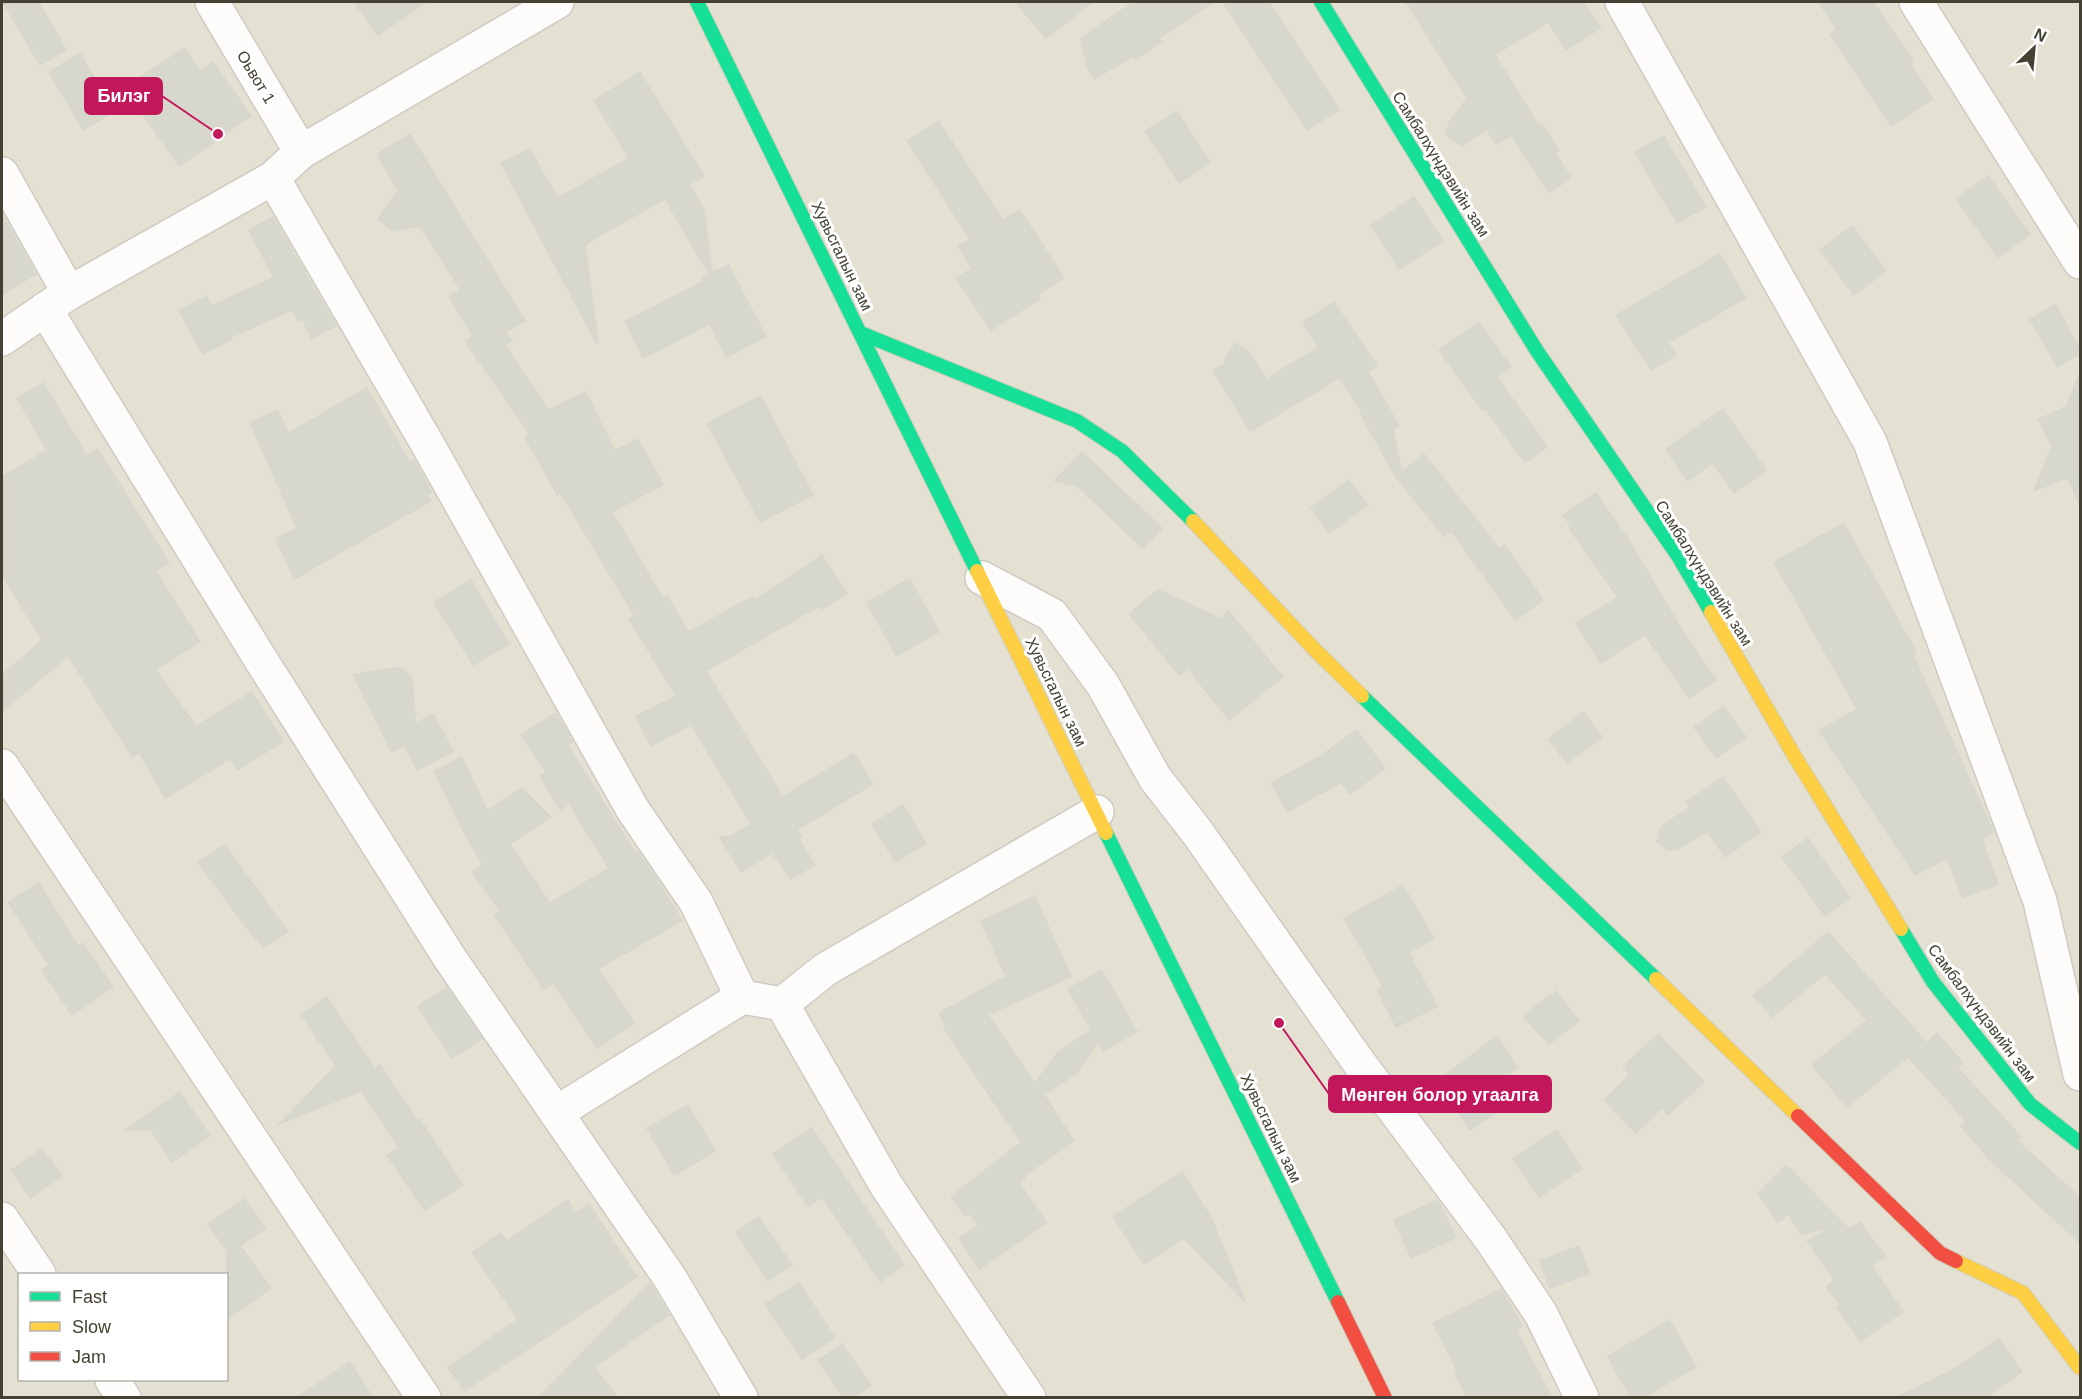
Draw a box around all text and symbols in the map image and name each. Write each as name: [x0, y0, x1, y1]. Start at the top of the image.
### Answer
north arrow: [2004, 18, 2064, 78]
text: N: [2031, 25, 2049, 45]
street label: Оьвот 1: [234, 48, 278, 106]
callout: Билэг: [85, 78, 162, 114]
text: Билэг: [98, 86, 151, 106]
street label: Самбалхүндэвийн зам: [1389, 88, 1493, 240]
street label: Хувьсгалын зам: [808, 199, 876, 313]
street label: Самбалхүндэвийн зам: [1652, 497, 1756, 649]
street label: Хувьсгалын зам: [1022, 635, 1090, 749]
street label: Самбалхүндэвийн зам: [1925, 941, 2039, 1085]
street label: Хувьсгалын зам: [1237, 1071, 1305, 1185]
callout: Мөнгөн болор угаалга: [1329, 1076, 1551, 1112]
text: Мөнгөн болор угаалга: [1341, 1085, 1540, 1105]
legend: [18, 1273, 228, 1381]
text: Fast: [72, 1287, 107, 1307]
text: Slow: [72, 1317, 112, 1337]
text: Jam: [72, 1347, 106, 1367]

